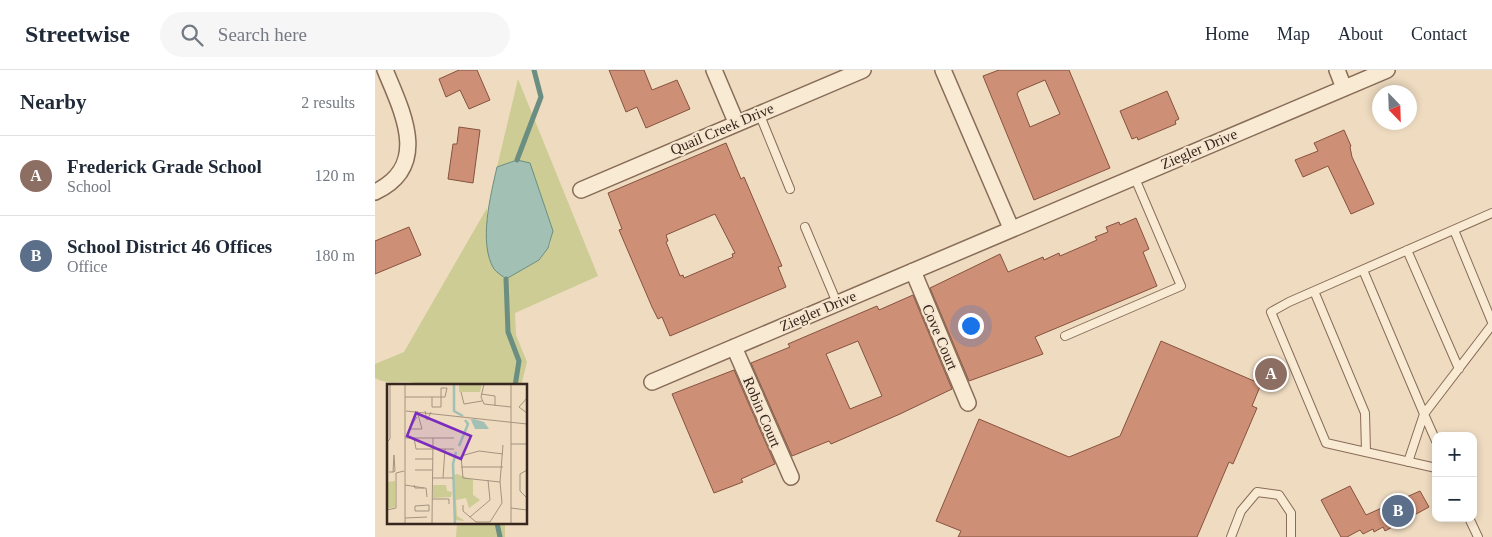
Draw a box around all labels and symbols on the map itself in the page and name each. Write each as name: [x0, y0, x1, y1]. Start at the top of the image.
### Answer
north arrow: [1372, 85, 1417, 130]
street label: Quail Creek Drive: [668, 100, 776, 158]
street label: Ziegler Drive: [1158, 126, 1240, 172]
street label: Ziegler Drive: [777, 288, 859, 334]
street label: Cove Court: [919, 302, 961, 373]
your location: [958, 313, 984, 339]
pin: A: [1255, 355, 1287, 393]
street label: Robin Court: [740, 375, 784, 450]
inset map: [387, 384, 527, 524]
pin: B: [1382, 492, 1414, 530]

